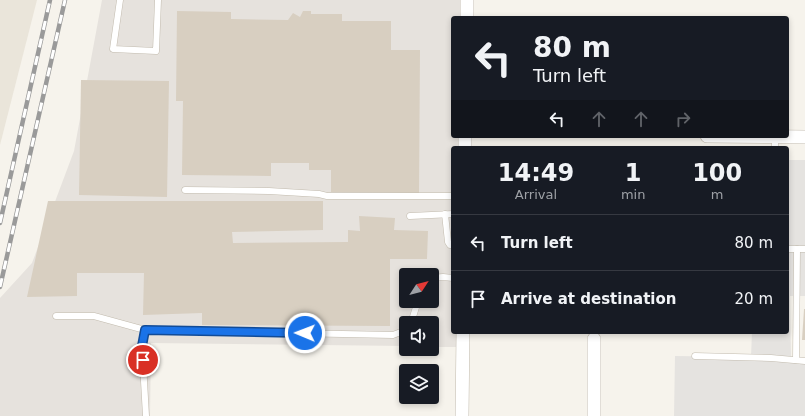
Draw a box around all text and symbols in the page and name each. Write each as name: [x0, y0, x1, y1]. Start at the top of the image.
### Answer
text: 80 m: [533, 31, 611, 64]
icon: left: [467, 32, 519, 84]
text: Turn left: [533, 65, 606, 86]
icon: left: [546, 108, 568, 130]
icon: ahead: [588, 108, 610, 130]
icon: ahead: [630, 108, 652, 130]
icon: right: [672, 108, 694, 130]
text: 14:49: [498, 159, 574, 187]
text: 1: [625, 159, 641, 187]
text: 100: [692, 159, 742, 187]
text: Arrival: [515, 187, 557, 202]
text: min: [621, 187, 645, 202]
text: m: [711, 187, 724, 202]
icon: left: [467, 232, 489, 254]
text: Turn left: [501, 234, 573, 252]
text: 80 m: [735, 234, 773, 252]
north arrow: [399, 268, 439, 308]
map controls: [399, 268, 439, 404]
icon: arrive: [467, 288, 489, 310]
text: Arrive at destination: [501, 290, 676, 308]
text: 20 m: [735, 290, 773, 308]
position arrow: [284, 312, 326, 354]
button: sound: [399, 316, 439, 356]
pin: [126, 343, 160, 377]
icon: arrive: [132, 349, 154, 371]
button: layers: [399, 364, 439, 404]

